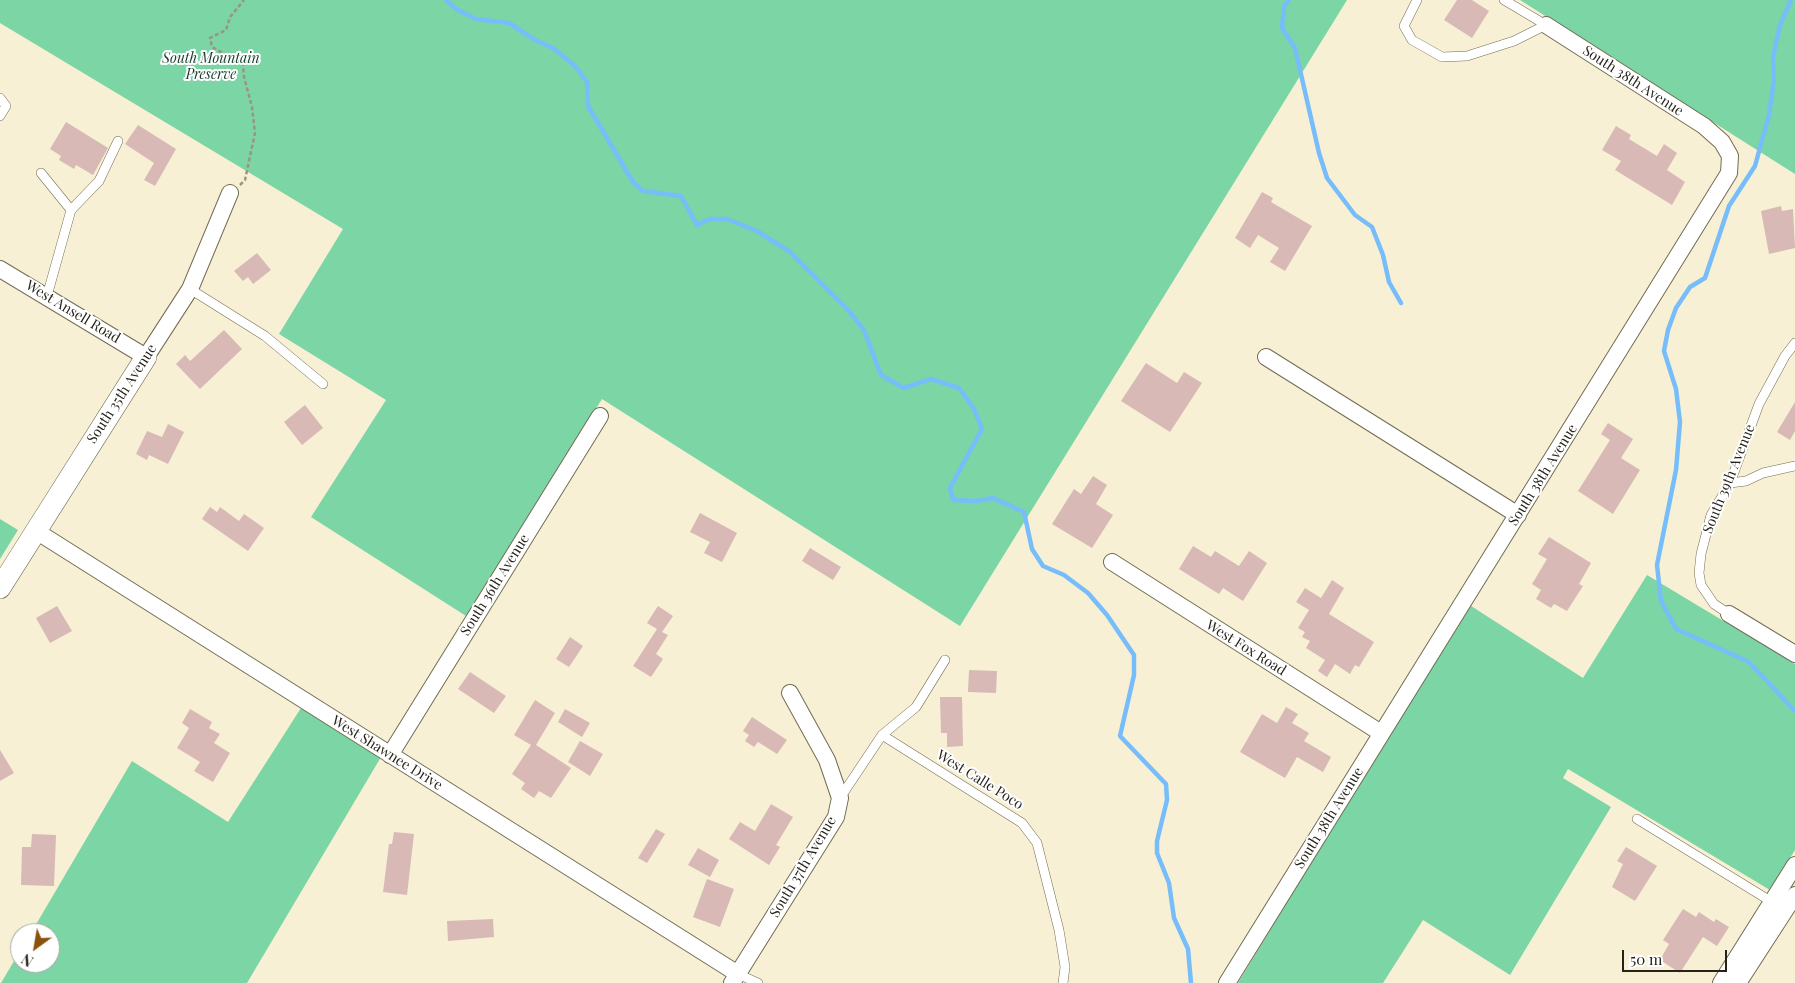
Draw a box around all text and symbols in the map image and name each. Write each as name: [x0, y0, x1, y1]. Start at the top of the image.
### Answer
street label: South 38th Avenue: [1580, 42, 1686, 120]
park label: South Mountain Preserve: [162, 51, 260, 84]
street label: West Ansell Road: [23, 277, 123, 347]
street label: South 35th Avenue: [84, 341, 160, 447]
street label: South 38th Avenue: [1505, 421, 1581, 529]
street label: South 39th Avenue: [1699, 422, 1759, 536]
street label: South 36th Avenue: [457, 531, 533, 639]
street label: West Fox Road: [1203, 617, 1289, 679]
street label: West Shawnee Drive: [329, 712, 445, 794]
street label: West Calle Poco: [934, 747, 1026, 813]
street label: South 38th Avenue: [1291, 764, 1367, 872]
street label: South 37th Avenue: [766, 813, 840, 921]
north arrow: [10, 923, 60, 973]
scale bar: [1625, 940, 1730, 972]
text: 50 m: [1630, 949, 1662, 969]
text: N: [18, 950, 37, 971]

